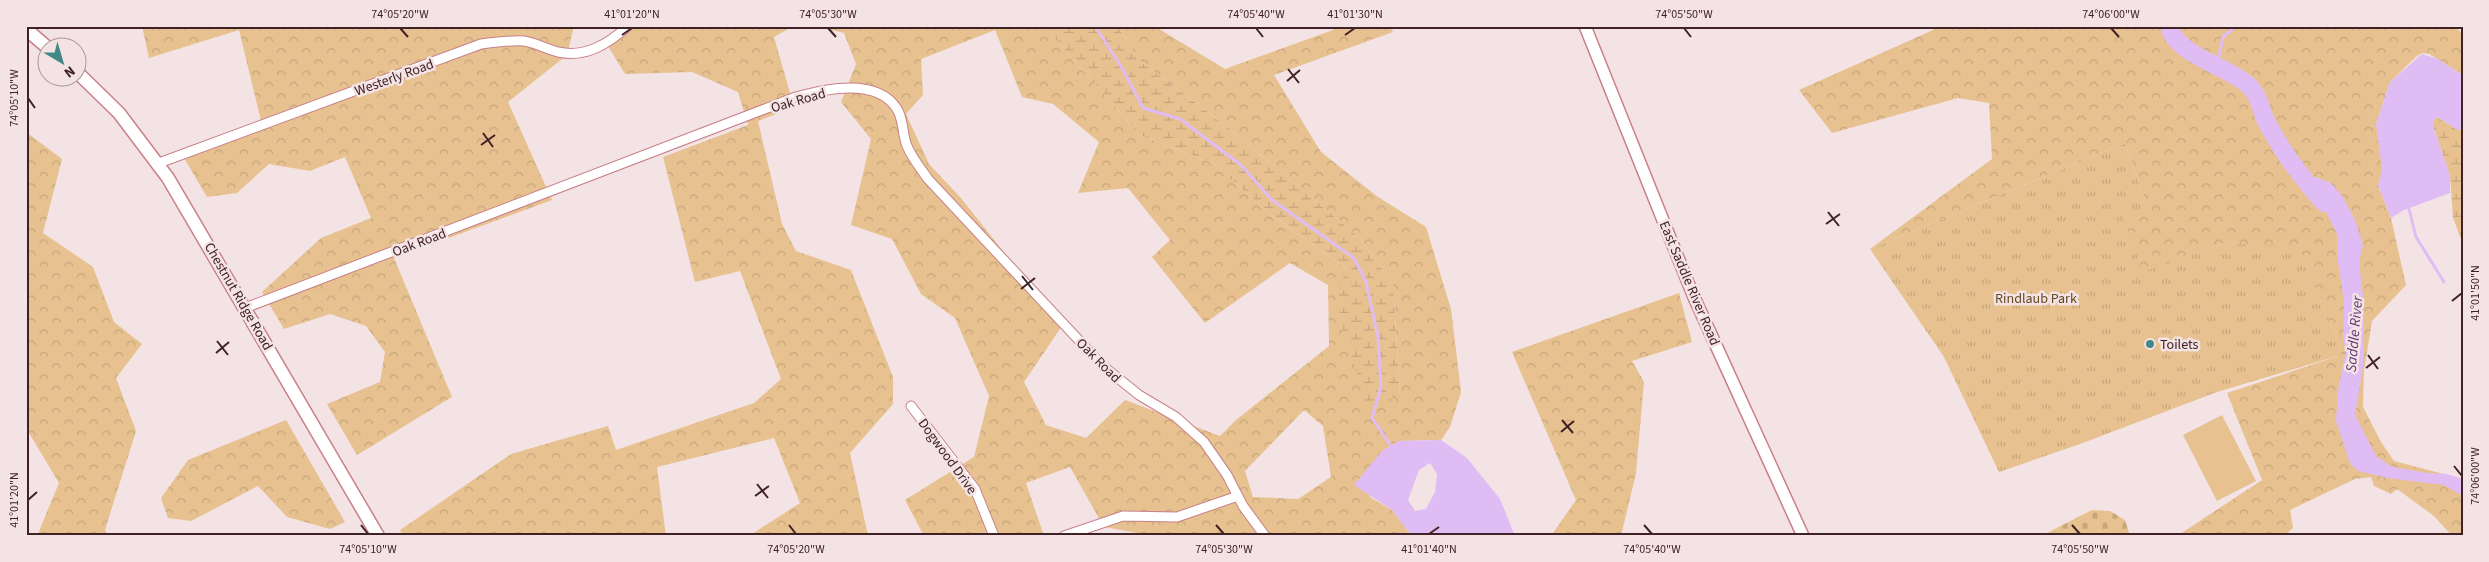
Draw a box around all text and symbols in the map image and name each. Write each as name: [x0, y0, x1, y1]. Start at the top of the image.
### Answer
text: 74°05'20"W: [371, 6, 429, 23]
text: 41°01'20"N: [604, 6, 660, 23]
text: 74°05'30"W: [799, 6, 857, 23]
text: 74°05'40"W: [1227, 6, 1285, 23]
text: 41°01'30"N: [1327, 6, 1383, 23]
text: 74°05'50"W: [1655, 6, 1713, 23]
text: 74°06'00"W: [2082, 6, 2140, 23]
north arrow: [38, 38, 88, 88]
street label: Westerly Road: [352, 54, 437, 102]
text: N: [60, 61, 79, 82]
text: 74°05'10"W: [6, 69, 23, 127]
street label: Oak Road: [769, 84, 828, 118]
street label: East Saddle River Road: [1654, 218, 1724, 349]
street label: Oak Road: [390, 224, 449, 262]
street label: Chestnut Ridge Road: [199, 239, 277, 354]
text: 41°01'50"N: [2467, 265, 2484, 321]
park label: Rindlaub Park: [1995, 289, 2077, 309]
water label: Saddle River: [2341, 294, 2368, 373]
street label: Oak Road: [1071, 334, 1125, 388]
place label: Toilets: [2160, 335, 2199, 355]
marker: Toilets: [2144, 338, 2156, 350]
street label: Dogwood Drive: [913, 415, 982, 499]
text: 74°06'00"W: [2467, 447, 2484, 505]
text: 41°01'20"N: [6, 472, 23, 528]
text: 74°05'10"W: [339, 541, 397, 558]
text: 74°05'20"W: [767, 541, 825, 558]
text: 74°05'30"W: [1195, 541, 1253, 558]
text: 41°01'40"N: [1401, 541, 1457, 558]
text: 74°05'40"W: [1623, 541, 1681, 558]
text: 74°05'50"W: [2051, 541, 2109, 558]

